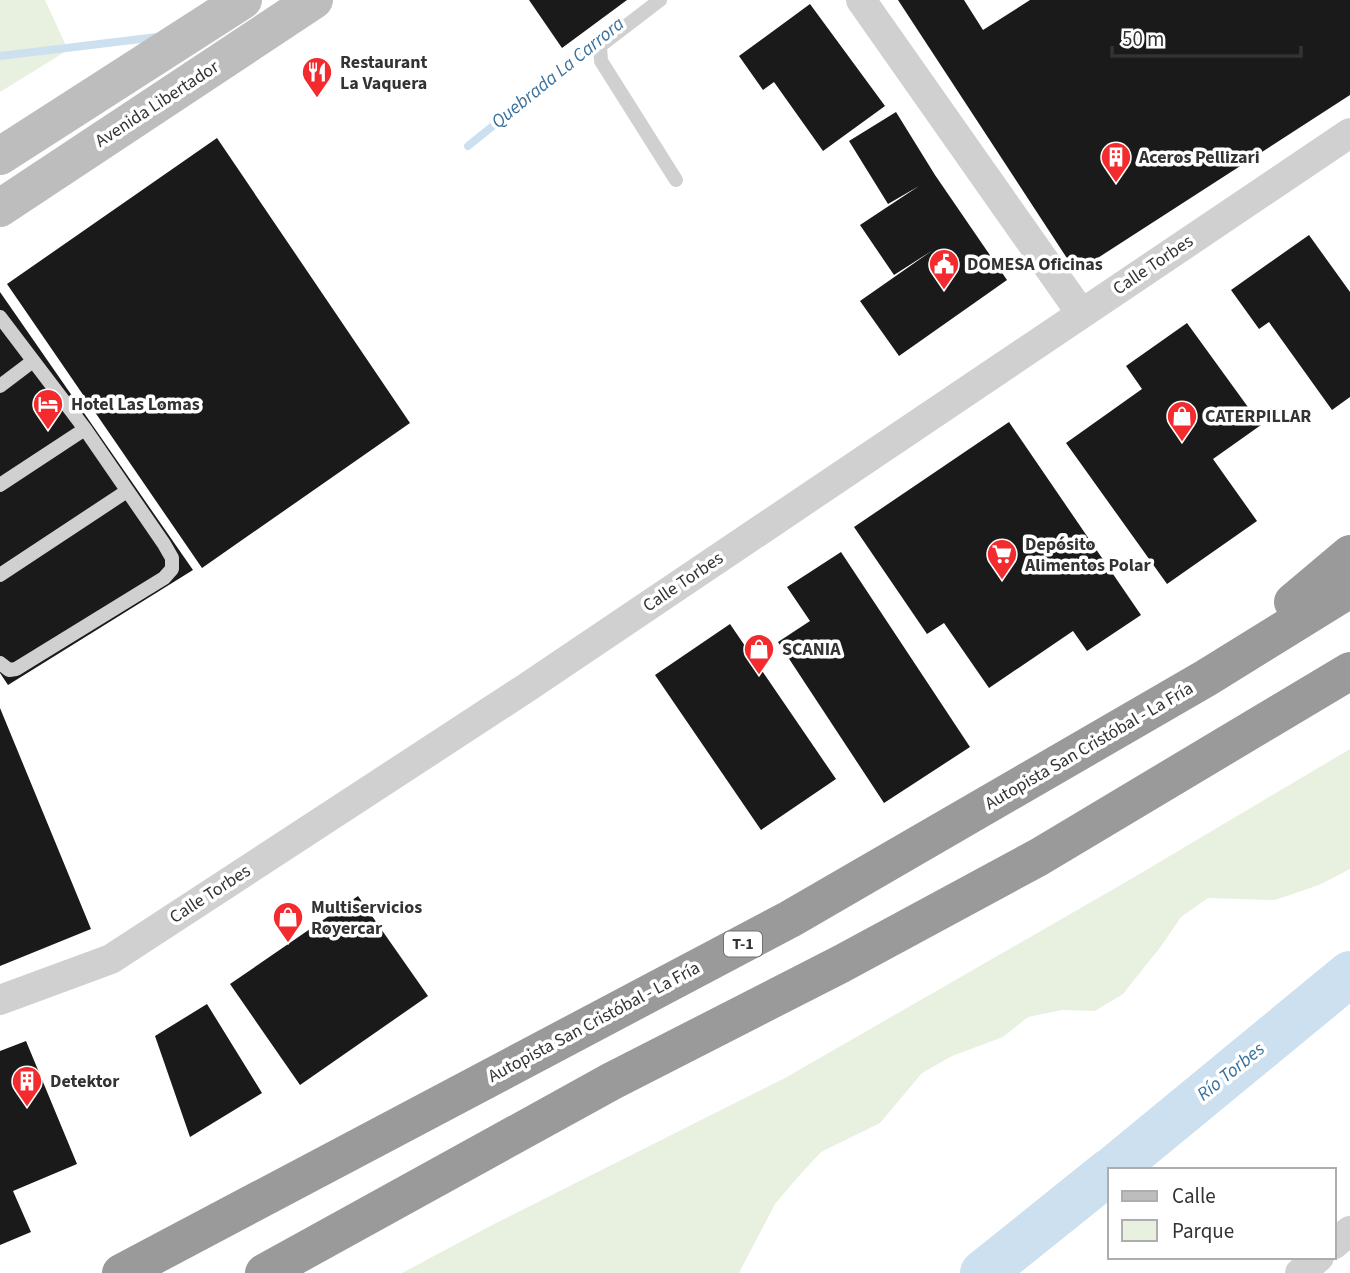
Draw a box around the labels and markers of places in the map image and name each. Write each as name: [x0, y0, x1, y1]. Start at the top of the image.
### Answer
place label: Restaurant La Vaquera: [340, 50, 427, 96]
restaurant icon: Restaurant La Vaquera: [300, 55, 334, 99]
building icon: Aceros Pellizari: [1099, 140, 1133, 184]
place label: Aceros Pellizari: [1138, 145, 1260, 170]
public building icon: DOMESA Oficinas: [927, 247, 961, 291]
place label: DOMESA Oficinas: [967, 252, 1103, 277]
hotel icon: Hotel Las Lomas: [31, 387, 65, 431]
place label: Hotel Las Lomas: [71, 392, 200, 417]
shop icon: CATERPILLAR: [1165, 399, 1199, 443]
place label: CATERPILLAR: [1205, 404, 1311, 429]
place label: Depósito Alimentos Polar: [1024, 532, 1151, 578]
supermarket icon: Depósito Alimentos Polar: [985, 537, 1019, 581]
shop icon: SCANIA: [742, 632, 776, 676]
place label: SCANIA: [782, 637, 841, 662]
place label: Multiservicios Royercar: [311, 895, 422, 941]
shop icon: Multiservicios Royercar: [271, 900, 305, 944]
building icon: Detektor: [10, 1064, 44, 1108]
place label: Detektor: [50, 1069, 120, 1094]

